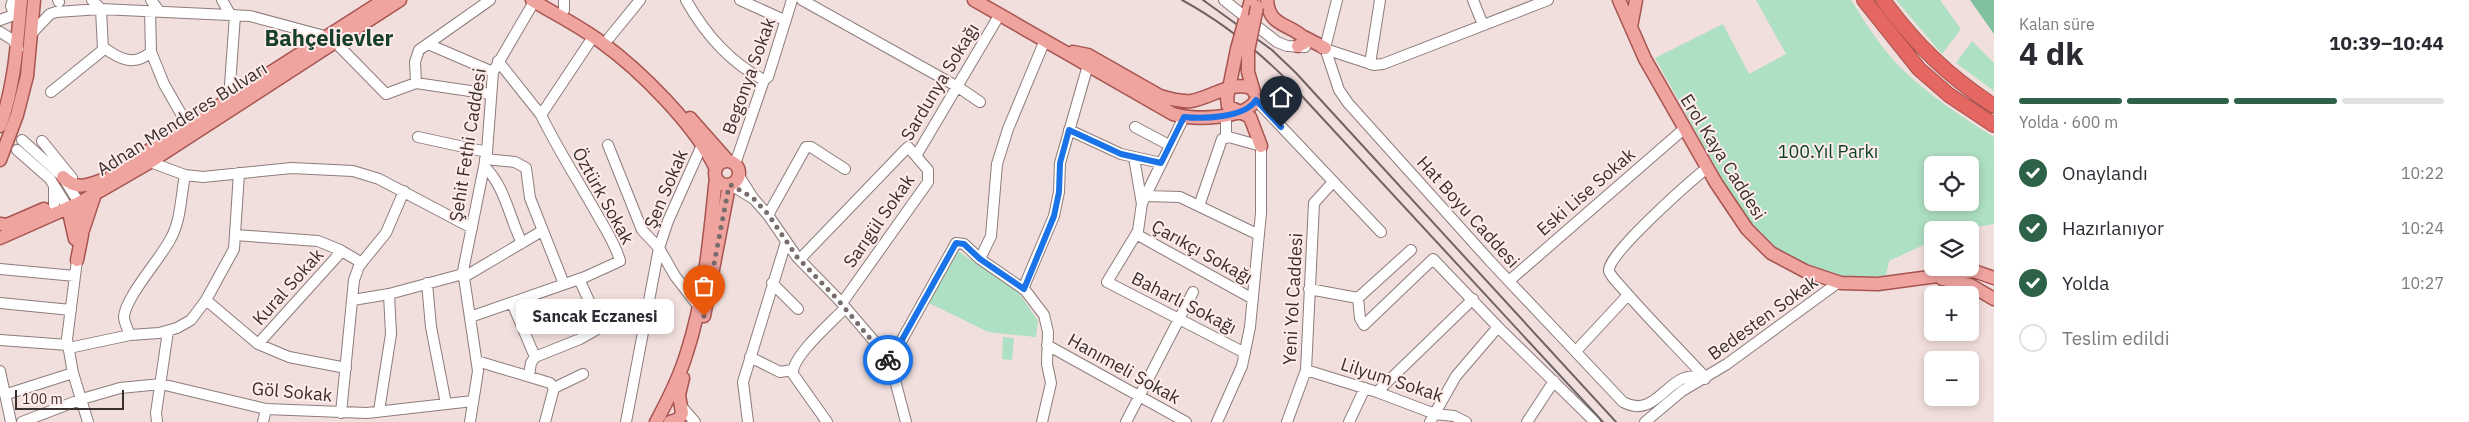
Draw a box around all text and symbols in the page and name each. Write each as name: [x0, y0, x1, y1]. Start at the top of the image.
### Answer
street label: Begonya Sokak: [717, 14, 781, 137]
text: Kalan süre: [2019, 14, 2095, 34]
street label: Sardunya Sokağı: [895, 19, 984, 145]
district label: Bahçelievler: [265, 23, 394, 52]
text: 10:39–10:44: [2329, 31, 2444, 55]
text: 4 dk: [2019, 32, 2084, 74]
street label: Adnan Menderes Bulvarı: [92, 57, 271, 180]
street label: Şehit Fethi Caddesi: [444, 66, 491, 223]
pin: [1260, 76, 1302, 127]
icon: home: [1267, 83, 1295, 111]
street label: Erol Kaya Caddesi: [1675, 89, 1771, 224]
text: Yolda · 600 m: [2019, 112, 2118, 132]
park label: 100.Yıl Parkı: [1778, 140, 1878, 163]
street label: Eski Lise Sokak: [1532, 142, 1640, 241]
street label: Öztürk Sokak: [567, 143, 640, 249]
street label: Şen Sokak: [639, 145, 693, 232]
street label: Hat Boyu Caddesi: [1412, 151, 1525, 272]
map controls: [1924, 156, 1979, 406]
button: locate: [1924, 156, 1979, 211]
icon: check: [2019, 159, 2047, 187]
text: Onaylandı: [2062, 161, 2148, 185]
text: 10:22: [2401, 163, 2444, 183]
street label: Sarıgül Sokak: [838, 169, 920, 272]
street label: Çarıkçı Sokağı: [1147, 214, 1257, 289]
icon: check: [2019, 214, 2047, 242]
text: Hazırlanıyor: [2062, 216, 2164, 240]
text: 10:24: [2401, 218, 2444, 238]
button: layers: [1924, 221, 1979, 276]
street label: Yeni Yol Caddesi: [1278, 232, 1307, 366]
street label: Kural Sokak: [247, 243, 329, 330]
pin: [683, 265, 725, 316]
street label: Baharlı Sokağı: [1128, 266, 1241, 339]
icon: check: [2019, 269, 2047, 297]
street label: Bedesten Sokak: [1703, 270, 1823, 365]
text: Yolda: [2062, 271, 2109, 295]
icon: bag: [690, 272, 718, 300]
text: 10:27: [2401, 273, 2444, 293]
button: +: [1924, 286, 1979, 341]
callout: Sancak Eczanesi: [516, 298, 674, 334]
text: Sancak Eczanesi: [532, 306, 658, 326]
text: Teslim edildi: [2062, 326, 2169, 350]
street label: Hanımeli Sokak: [1064, 328, 1185, 409]
courier: [863, 335, 913, 385]
icon: bike: [874, 346, 902, 374]
button: −: [1924, 351, 1979, 406]
street label: Lilyum Sokak: [1338, 352, 1447, 407]
street label: Göl Sokak: [251, 377, 334, 407]
scale bar: [15, 387, 124, 410]
text: 100 m: [22, 390, 63, 408]

